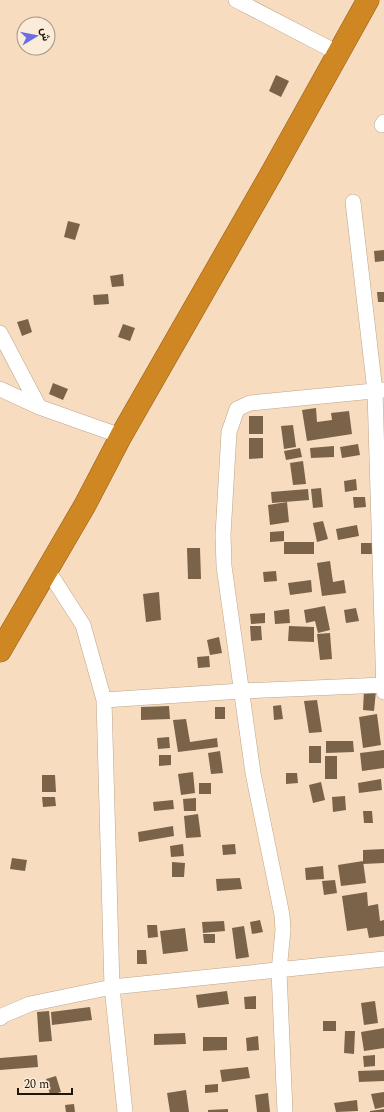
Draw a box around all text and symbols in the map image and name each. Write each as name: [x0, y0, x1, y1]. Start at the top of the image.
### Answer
north arrow: [16, 16, 56, 56]
text: ش: [36, 26, 55, 42]
scale bar: [18, 1070, 72, 1096]
text: 20 m: [24, 1075, 49, 1094]

